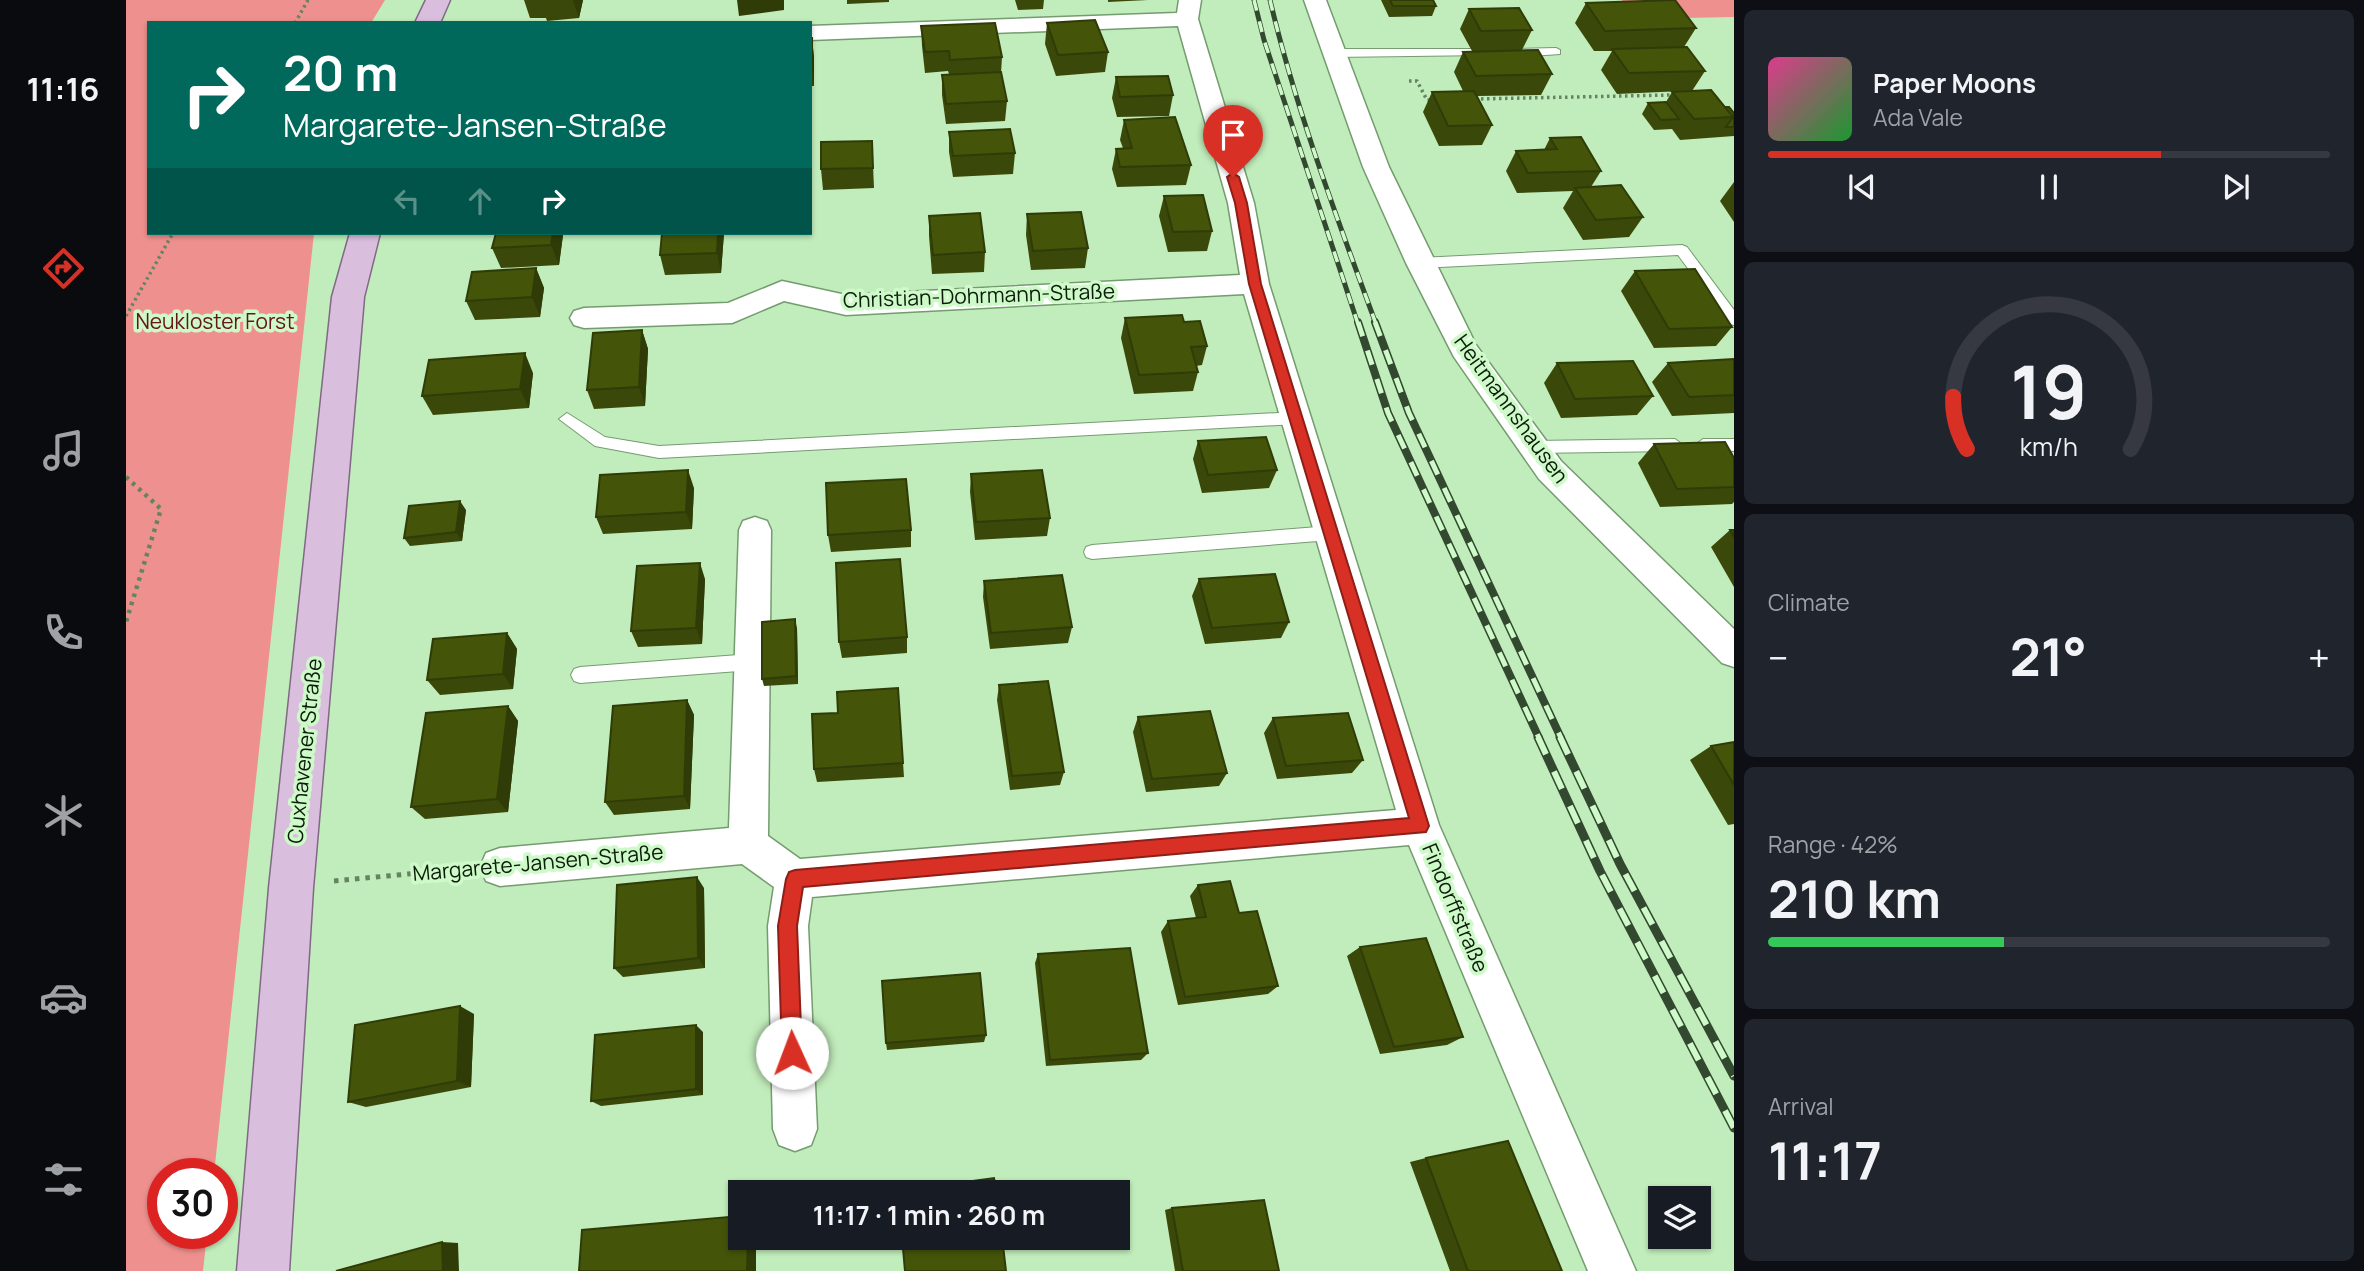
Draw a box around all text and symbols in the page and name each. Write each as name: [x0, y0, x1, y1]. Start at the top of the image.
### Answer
text: 20 m: [283, 39, 398, 106]
icon: right: [168, 49, 259, 140]
text: Paper Moons: [1873, 65, 2036, 101]
text: 11:16: [27, 67, 99, 111]
text: Ada Vale: [1873, 101, 1963, 133]
text: Margarete-Jansen-Straße: [283, 103, 667, 147]
pin: [1203, 105, 1263, 177]
icon: arrive: [1214, 116, 1252, 154]
icon: previous: [1843, 168, 1881, 206]
icon: pause: [2030, 168, 2068, 206]
icon: next: [2217, 168, 2255, 206]
icon: left: [388, 182, 426, 220]
icon: ahead: [461, 182, 499, 220]
icon: right: [534, 182, 572, 220]
icon: directions: [39, 244, 88, 293]
street label: Christian-Dohrmann-Straße: [843, 276, 1115, 314]
park label: Neukloster Forst: [135, 307, 295, 335]
street label: Heitmannshausen: [1448, 328, 1575, 488]
text: 19: [2010, 342, 2088, 442]
icon: music: [39, 426, 88, 475]
text: km/h: [2020, 429, 2078, 464]
text: Climate: [1768, 586, 1850, 618]
icon: phone: [39, 608, 88, 657]
text: 21°: [2010, 621, 2087, 692]
text: −: [1768, 631, 1789, 683]
text: +: [2308, 631, 2330, 683]
street label: Cuxhavener Straße: [280, 657, 328, 845]
icon: climate: [39, 791, 88, 840]
text: Range · 42%: [1768, 828, 1898, 860]
street label: Margarete-Jansen-Straße: [411, 837, 665, 887]
street label: Findorffstraße: [1416, 839, 1496, 976]
text: 210 km: [1768, 863, 1941, 934]
icon: car: [39, 973, 88, 1022]
position arrow: [755, 1016, 829, 1090]
text: Arrival: [1768, 1090, 1834, 1122]
text: 11:17: [1768, 1125, 1882, 1196]
icon: filters: [39, 1155, 88, 1204]
speed limit sign: 30: [147, 1158, 238, 1249]
map controls: [1648, 1186, 1711, 1249]
button: layers: [1648, 1186, 1711, 1249]
text: 11:17 · 1 min · 260 m: [813, 1197, 1045, 1233]

